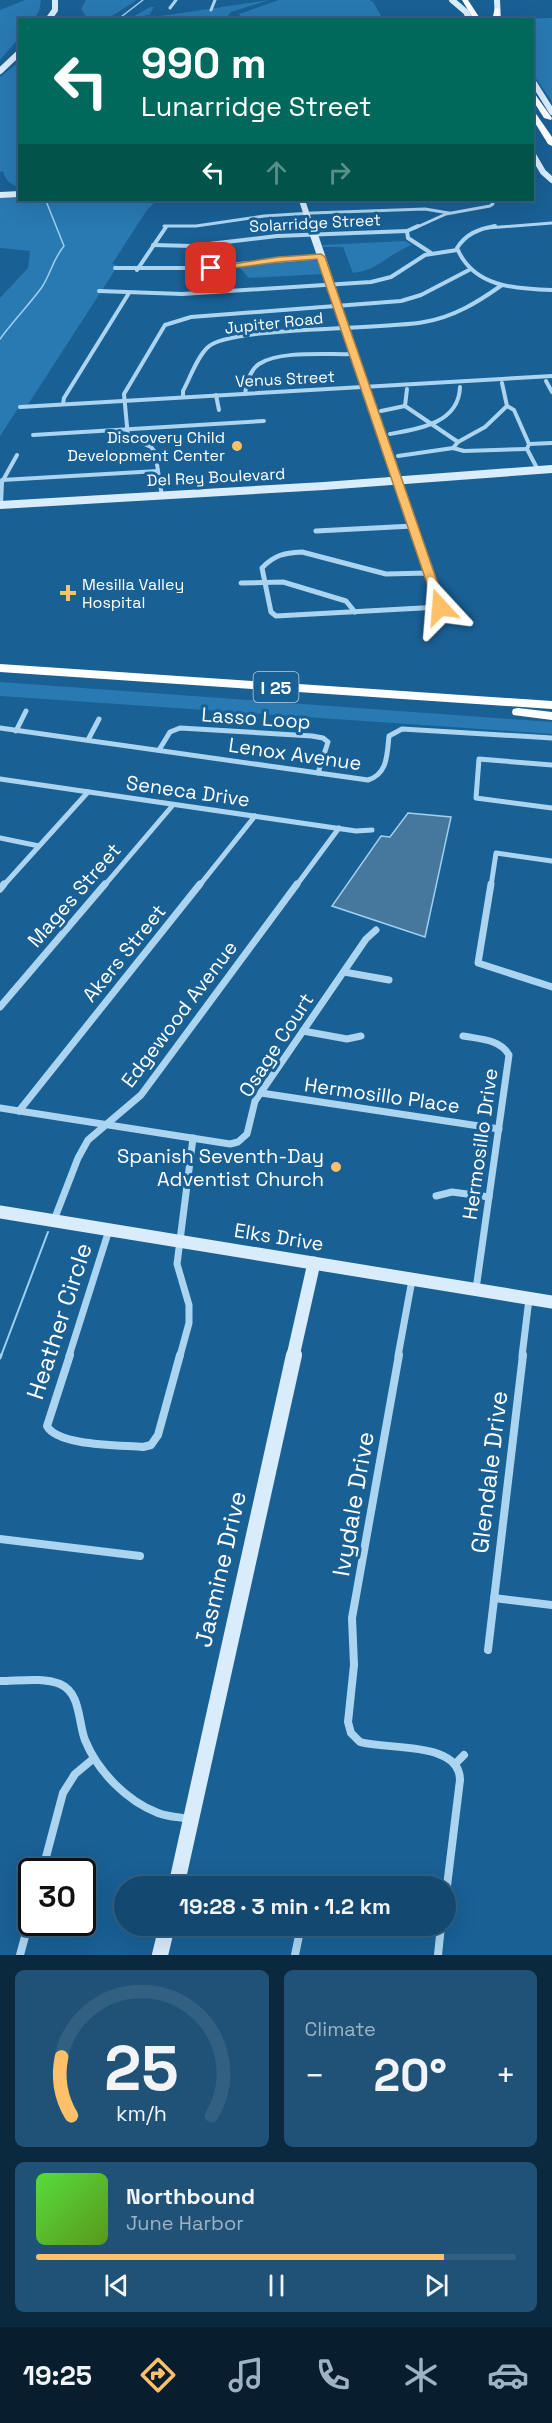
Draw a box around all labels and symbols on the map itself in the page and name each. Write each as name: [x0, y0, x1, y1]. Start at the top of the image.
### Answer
street label: Solarridge Street: [249, 209, 381, 237]
pin: [185, 242, 236, 293]
street label: Jupiter Road: [224, 307, 324, 339]
street label: Venus Street: [235, 366, 335, 392]
place label: Discovery Child Development Center: [67, 427, 225, 466]
marker: Discovery Child Development Center: [230, 439, 244, 453]
street label: Del Rey Boulevard: [146, 463, 286, 491]
place label: Mesilla Valley Hospital: [82, 574, 184, 613]
position arrow: [408, 575, 472, 639]
marker: Mesilla Valley Hospital: [59, 584, 77, 602]
road number: I 25: [254, 672, 298, 702]
street label: Lasso Loop: [201, 701, 311, 735]
street label: Lenox Avenue: [227, 732, 363, 776]
street label: Seneca Drive: [124, 769, 252, 813]
street label: Mages Street: [22, 837, 126, 953]
street label: Akers Street: [77, 899, 171, 1007]
street label: Edgewood Avenue: [115, 935, 243, 1093]
street label: Osage Court: [233, 988, 319, 1102]
street label: Hermosillo Drive: [456, 1067, 504, 1221]
street label: Hermosillo Place: [303, 1071, 461, 1119]
place label: Spanish Seventh-Day Adventist Church: [117, 1143, 324, 1192]
marker: Spanish Seventh-Day Adventist Church: [329, 1160, 343, 1174]
street label: Elks Drive: [232, 1217, 326, 1257]
street label: Heather Circle: [19, 1239, 99, 1403]
street label: Glendale Drive: [464, 1389, 514, 1555]
street label: Ivydale Drive: [325, 1429, 381, 1579]
street label: Jasmine Drive: [187, 1488, 253, 1650]
speed limit sign: 30: [18, 1858, 96, 1936]

